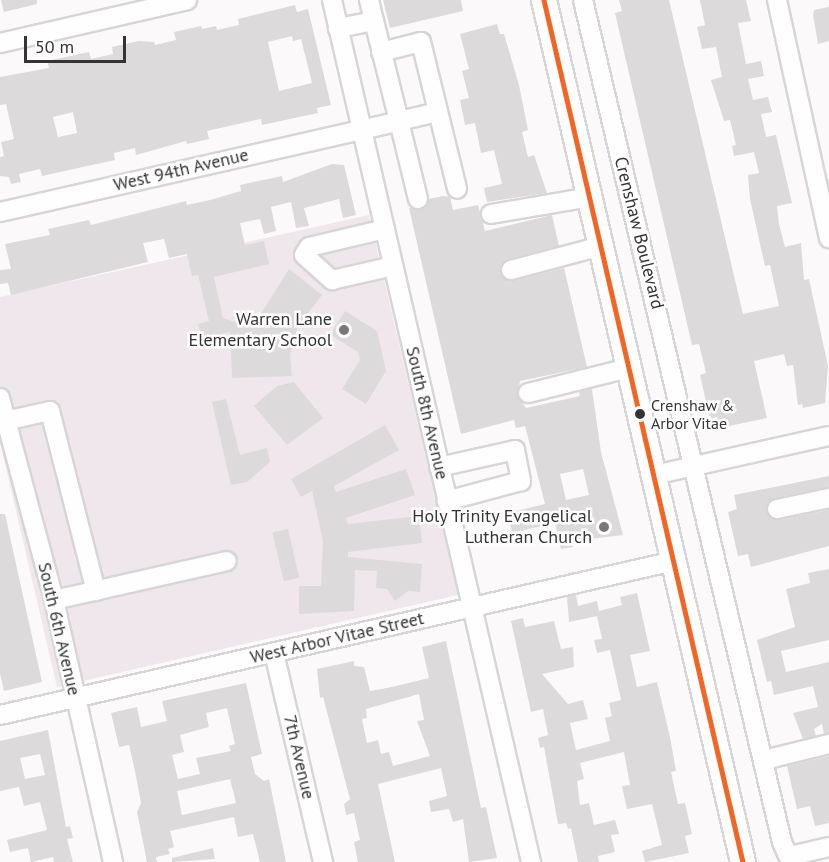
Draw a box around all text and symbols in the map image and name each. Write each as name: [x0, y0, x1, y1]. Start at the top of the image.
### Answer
scale bar: [27, 24, 129, 62]
text: 50 m: [35, 35, 74, 58]
street label: West 94th Avenue: [111, 144, 251, 196]
street label: Crenshaw Boulevard: [610, 154, 668, 312]
place label: Warren Lane Elementary School: [188, 309, 332, 352]
marker: Warren Lane Elementary School: [337, 323, 351, 337]
street label: South 8th Avenue: [401, 344, 453, 482]
place label: Crenshaw & Arbor Vitae: [651, 395, 735, 433]
marker: Crenshaw & Arbor Vitae: [634, 408, 646, 420]
place label: Holy Trinity Evangelical Lutheran Church: [411, 506, 592, 548]
marker: Holy Trinity Evangelical Lutheran Church: [597, 520, 611, 534]
street label: South 6th Avenue: [33, 560, 85, 698]
street label: West Arbor Vitae Street: [247, 607, 427, 669]
street label: 7th Avenue: [279, 713, 319, 801]

